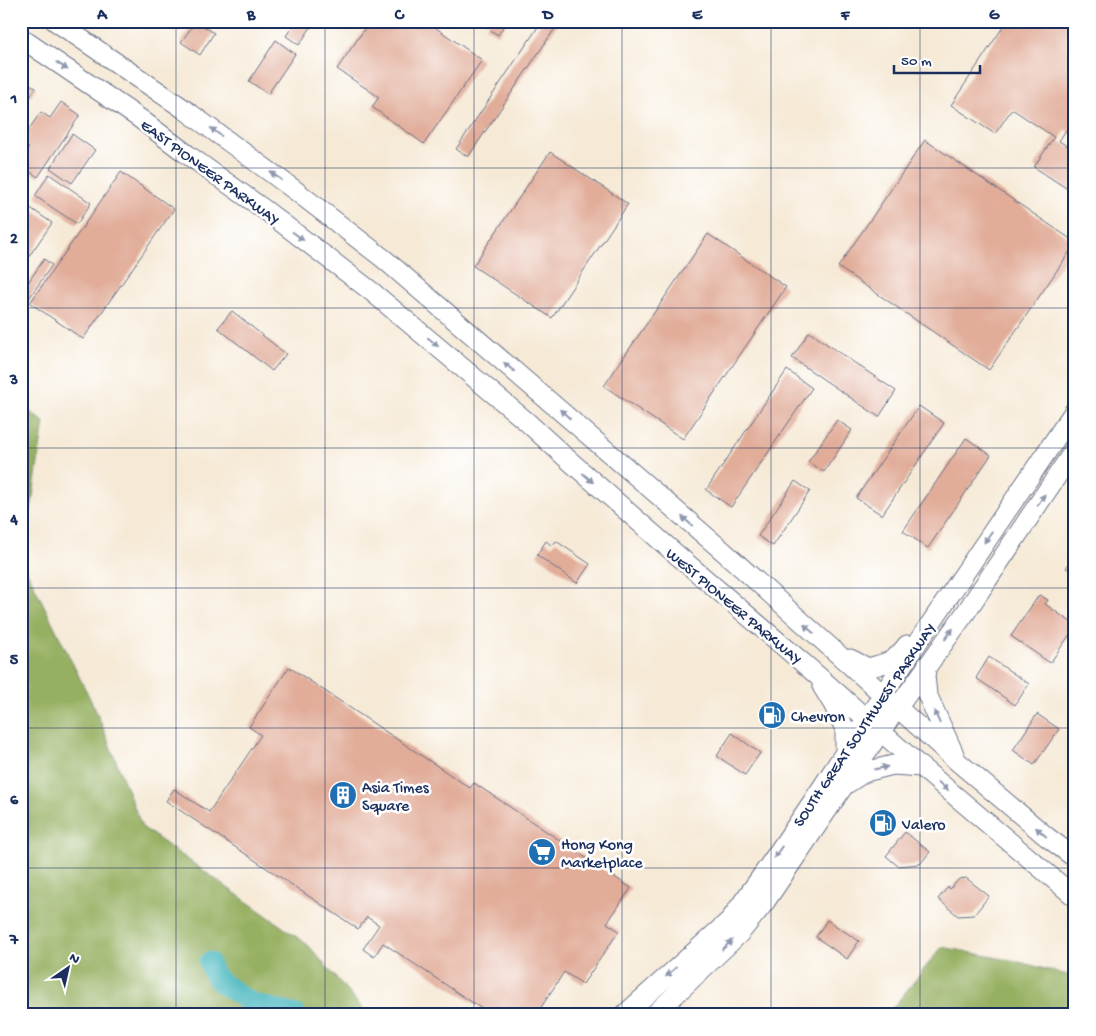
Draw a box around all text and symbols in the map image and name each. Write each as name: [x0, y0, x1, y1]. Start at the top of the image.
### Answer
text: A: [96, 7, 108, 26]
text: B: [246, 7, 256, 26]
text: C: [394, 7, 405, 26]
text: D: [541, 7, 554, 26]
text: E: [692, 7, 703, 26]
text: F: [840, 7, 851, 26]
text: G: [989, 7, 1000, 26]
scale bar: [894, 42, 980, 74]
text: 50 m: [901, 53, 932, 71]
one-way arrow: [55, 61, 68, 71]
text: 1: [10, 91, 17, 110]
street label: EAST PIONEER PARKWAY: [136, 117, 282, 231]
one-way arrow: [210, 127, 223, 138]
one-way arrow: [269, 171, 283, 181]
one-way arrow: [291, 230, 304, 241]
text: 2: [10, 231, 18, 250]
one-way arrow: [426, 337, 439, 348]
one-way arrow: [503, 361, 516, 372]
text: 3: [9, 372, 18, 391]
one-way arrow: [559, 408, 571, 420]
one-way arrow: [582, 472, 595, 483]
one-way arrow: [1036, 493, 1046, 507]
text: 4: [9, 512, 18, 531]
one-way arrow: [681, 515, 694, 526]
one-way arrow: [984, 531, 993, 544]
street label: WEST PIONEER PARKWAY: [661, 545, 805, 670]
street label: SOUTH GREAT SOUTHWEST PARKWAY: [790, 620, 941, 831]
one-way arrow: [803, 623, 815, 635]
one-way arrow: [944, 628, 955, 641]
text: 5: [10, 652, 19, 671]
fuel station icon: Chevron: [757, 700, 787, 730]
place label: Chevron: [791, 709, 846, 728]
one-way arrow: [933, 710, 941, 724]
one-way arrow: [873, 764, 888, 772]
building icon: Asia Times Square: [328, 780, 358, 810]
place label: Asia Times Square: [362, 780, 430, 817]
one-way arrow: [936, 780, 949, 791]
text: 6: [10, 792, 19, 811]
fuel station icon: Valero: [868, 808, 898, 838]
place label: Valero: [901, 817, 946, 836]
one-way arrow: [1036, 826, 1048, 838]
supermarket icon: Hong Kong Marketplace: [527, 837, 557, 867]
place label: Hong Kong Marketplace: [561, 837, 643, 874]
one-way arrow: [774, 845, 783, 858]
text: 7: [9, 932, 19, 951]
one-way arrow: [721, 939, 733, 951]
north arrow: [42, 944, 92, 994]
text: N: [65, 950, 82, 969]
one-way arrow: [665, 967, 678, 978]

